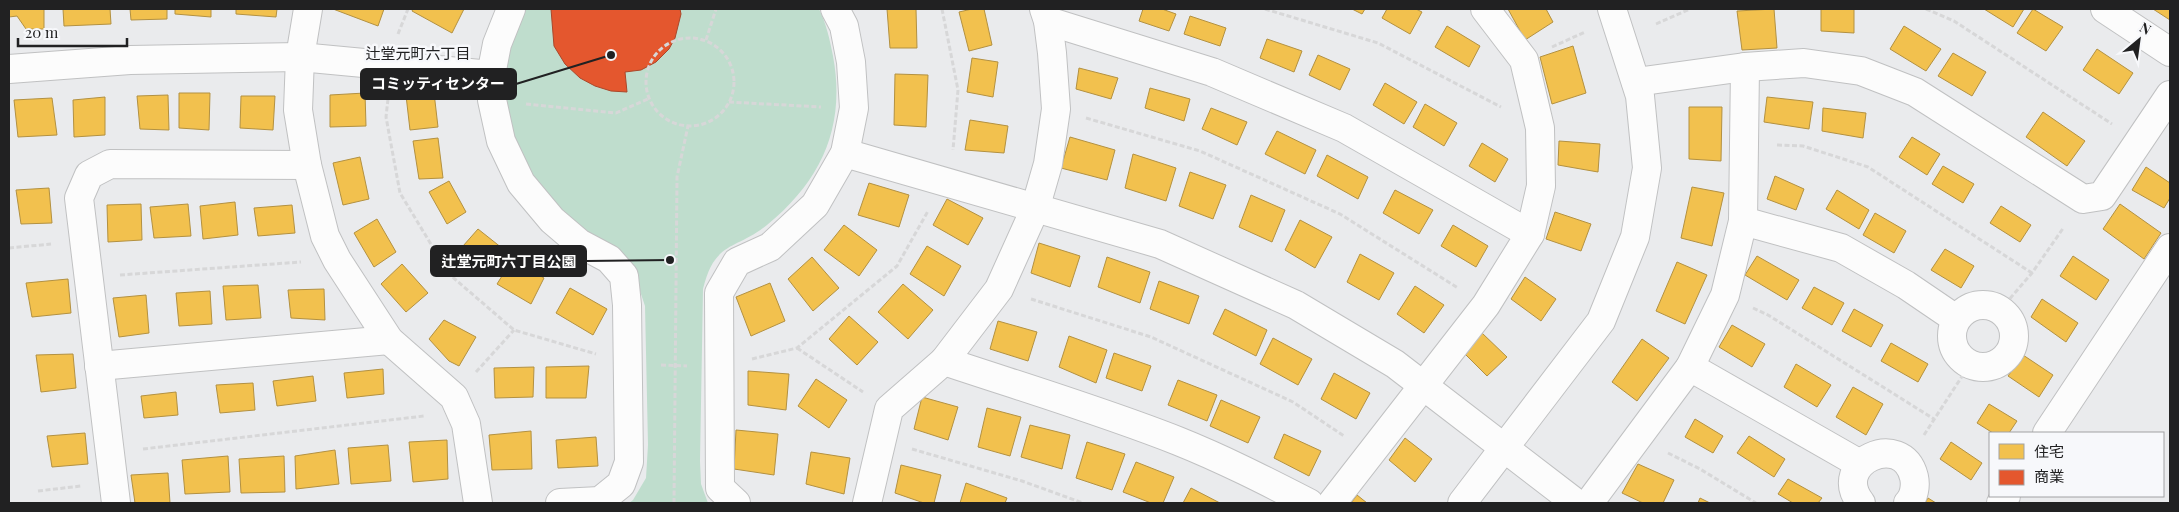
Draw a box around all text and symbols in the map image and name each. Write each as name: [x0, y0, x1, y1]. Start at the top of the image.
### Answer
scale bar: [18, 15, 126, 47]
north arrow: [2114, 15, 2164, 65]
text: N: [2137, 17, 2155, 39]
text: 20 m: [25, 22, 59, 42]
district label: 辻堂元町六丁目: [365, 43, 471, 63]
callout: コミッティセンター: [361, 69, 516, 99]
text: コミッティセンター: [371, 73, 505, 93]
callout: 辻堂元町六丁目公園: [431, 246, 586, 276]
text: 辻堂元町六丁目公園: [441, 251, 577, 271]
legend: [1989, 432, 2164, 497]
text: 住宅: [2034, 441, 2064, 461]
text: 商業: [2034, 466, 2064, 486]

